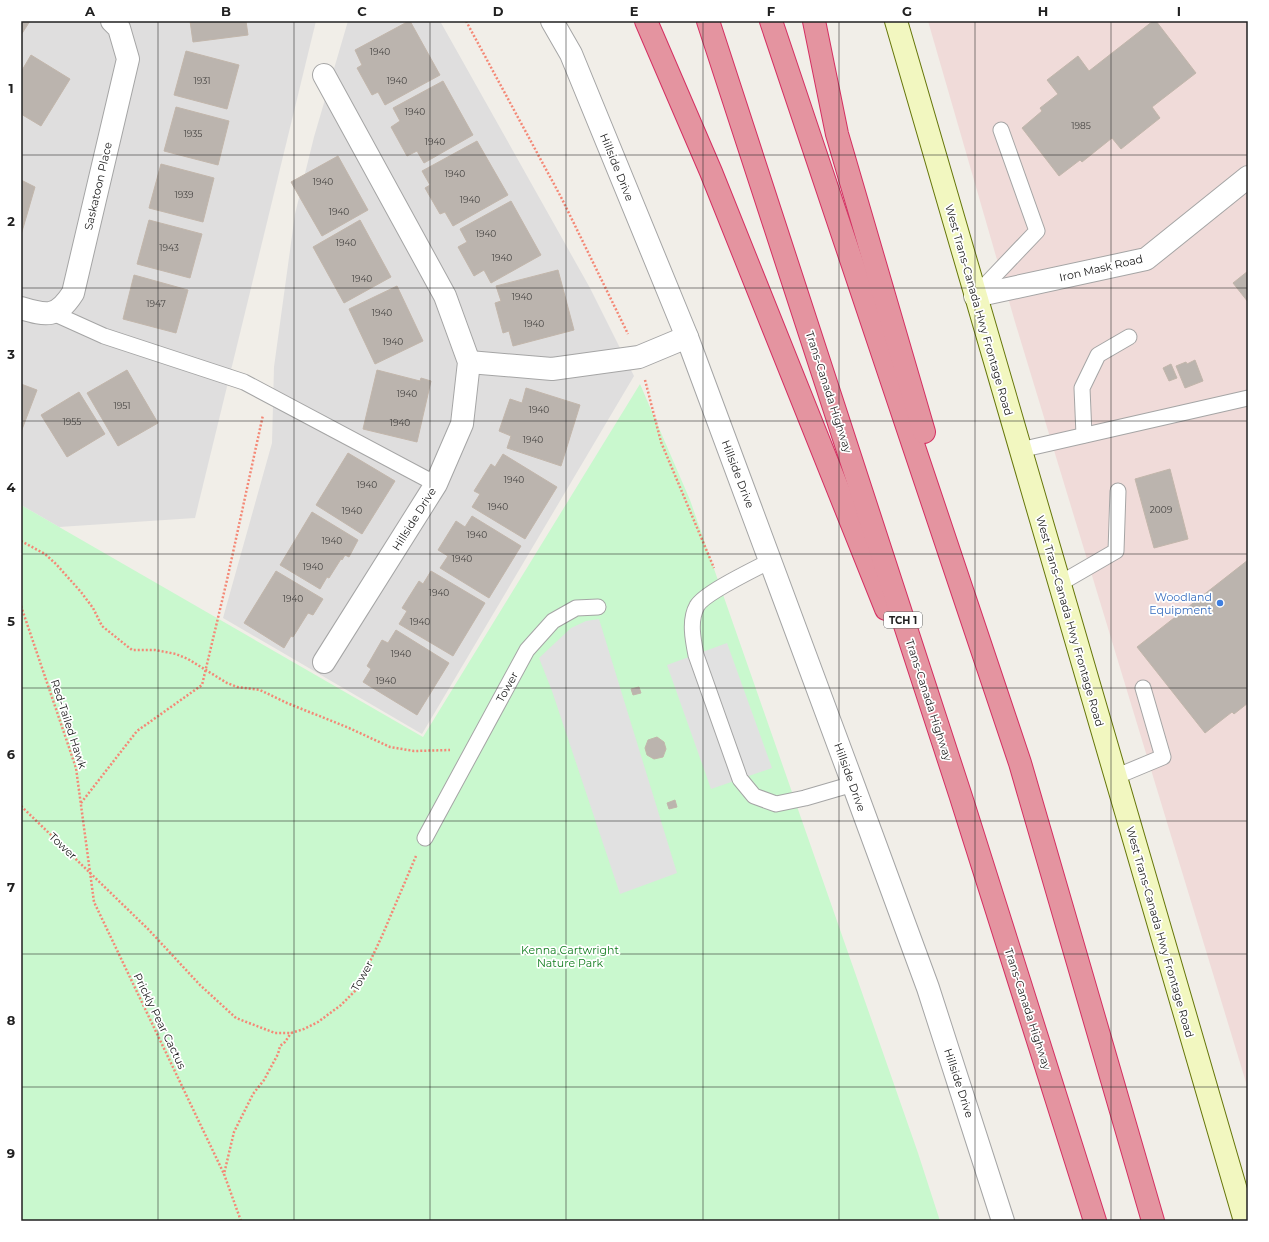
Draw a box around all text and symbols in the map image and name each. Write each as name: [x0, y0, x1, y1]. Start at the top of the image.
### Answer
text: A: [84, 3, 96, 19]
text: B: [221, 3, 231, 19]
text: C: [357, 3, 367, 19]
text: D: [493, 3, 504, 19]
text: E: [630, 3, 639, 19]
text: F: [767, 3, 775, 19]
text: G: [902, 3, 912, 19]
text: H: [1038, 3, 1048, 19]
text: I: [1177, 3, 1181, 19]
house number: 1940: [370, 46, 390, 57]
house number: 1931: [194, 75, 210, 86]
house number: 1940: [387, 75, 407, 86]
text: 1: [8, 80, 14, 96]
house number: 1940: [405, 106, 425, 117]
house number: 1985: [1071, 120, 1091, 131]
house number: 1935: [184, 128, 202, 139]
street label: Hillside Drive: [597, 131, 637, 203]
house number: 1940: [425, 136, 445, 147]
street label: Saskatoon Place: [81, 140, 115, 231]
house number: 1940: [445, 168, 465, 179]
house number: 1940: [313, 176, 333, 187]
house number: 1939: [174, 189, 194, 200]
house number: 1940: [460, 194, 480, 205]
street label: West Trans-Canada Hwy Frontage Road: [942, 203, 1016, 417]
house number: 1940: [329, 206, 349, 217]
text: 2: [7, 213, 15, 229]
house number: 1940: [476, 228, 496, 239]
house number: 1940: [336, 237, 356, 248]
house number: 1943: [159, 242, 179, 253]
house number: 1940: [492, 252, 512, 263]
street label: Iron Mask Road: [1058, 252, 1144, 284]
house number: 1940: [352, 273, 372, 284]
house number: 1940: [512, 291, 532, 302]
house number: 1947: [146, 298, 166, 309]
house number: 1940: [372, 307, 392, 318]
house number: 1940: [524, 318, 544, 329]
street label: Trans-Canada Highway: [803, 329, 855, 455]
house number: 1940: [383, 336, 403, 347]
text: 3: [6, 346, 15, 362]
house number: 1940: [397, 388, 417, 399]
house number: 1951: [113, 400, 131, 411]
house number: 1940: [529, 404, 549, 415]
house number: 1955: [63, 416, 81, 427]
house number: 1940: [390, 417, 410, 428]
house number: 1940: [523, 434, 543, 445]
street label: Hillside Drive: [719, 438, 758, 510]
house number: 1940: [504, 474, 524, 485]
text: 4: [7, 479, 16, 495]
house number: 1940: [357, 479, 377, 490]
street label: Hillside Drive: [389, 484, 439, 553]
house number: 1940: [488, 501, 508, 512]
house number: 2009: [1150, 504, 1173, 515]
house number: 1940: [342, 505, 362, 516]
street label: West Trans-Canada Hwy Frontage Road: [1033, 514, 1107, 728]
house number: 1940: [467, 529, 487, 540]
house number: 1940: [322, 535, 342, 546]
house number: 1940: [452, 553, 472, 564]
house number: 1940: [303, 561, 323, 572]
house number: 1940: [429, 587, 449, 598]
place label: Woodland Equipment: [1149, 590, 1213, 617]
house number: 1940: [283, 593, 303, 604]
marker: Woodland Equipment: [1215, 598, 1225, 608]
road number: TCH 1: [884, 612, 922, 628]
text: 5: [7, 613, 15, 629]
house number: 1940: [410, 616, 430, 627]
street label: Trans-Canada Highway: [903, 637, 955, 763]
house number: 1940: [391, 648, 411, 659]
street label: Tower: [493, 669, 521, 705]
house number: 1940: [376, 675, 396, 686]
street label: Red-Tailed Hawk: [48, 678, 90, 771]
street label: Hillside Drive: [831, 741, 869, 814]
text: 6: [7, 746, 16, 762]
street label: West Trans-Canada Hwy Frontage Road: [1123, 825, 1197, 1039]
street label: Tower: [46, 830, 80, 862]
text: 7: [7, 879, 15, 895]
park label: Kenna Cartwright Nature Park: [521, 943, 620, 970]
street label: Trans-Canada Highway: [1002, 946, 1054, 1072]
street label: Tower: [348, 958, 376, 994]
street label: Prickly Pear Cactus: [131, 971, 190, 1072]
text: 8: [7, 1012, 16, 1028]
street label: Hillside Drive: [941, 1047, 977, 1120]
text: 9: [7, 1145, 15, 1161]

